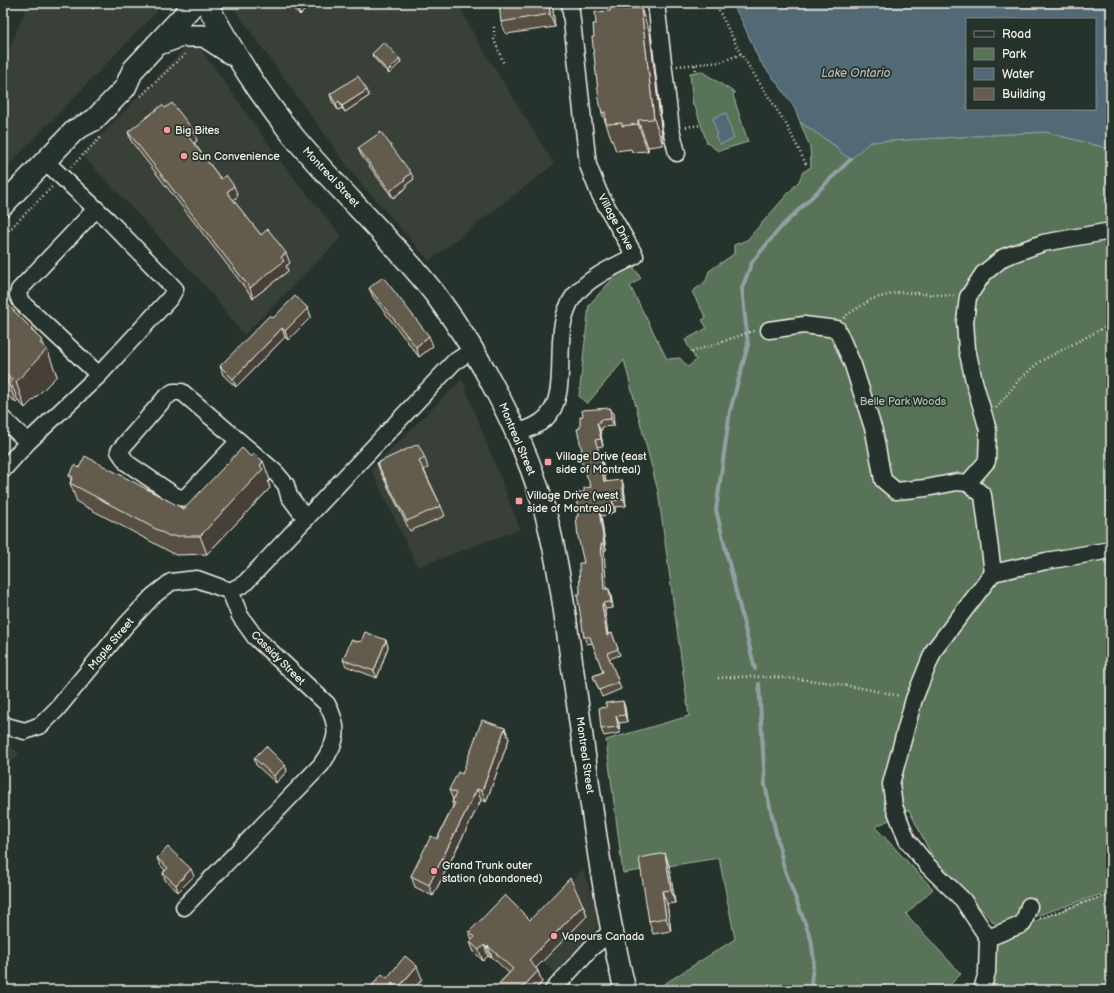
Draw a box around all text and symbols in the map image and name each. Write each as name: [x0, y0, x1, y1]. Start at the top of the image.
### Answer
legend: [966, 18, 1096, 110]
text: Road: [1002, 27, 1031, 42]
text: Park: [1002, 47, 1026, 62]
water label: Lake Ontario: [821, 66, 891, 81]
text: Water: [1002, 67, 1034, 82]
text: Building: [1002, 87, 1046, 102]
place label: Big Bites: [175, 124, 220, 137]
marker: Big Bites: [162, 125, 172, 135]
street label: Montreal Street: [300, 144, 363, 210]
place label: Sun Convenience: [192, 150, 280, 163]
marker: Sun Convenience: [179, 151, 189, 161]
street label: Village Drive: [595, 192, 637, 253]
park label: Belle Park Woods: [860, 395, 947, 408]
street label: Montreal Street: [496, 401, 538, 478]
place label: Village Drive (east side of Montreal): [556, 450, 647, 476]
marker: Village Drive (east side of Montreal): [543, 457, 553, 467]
place label: Village Drive (west side of Montreal): [527, 489, 619, 515]
marker: Village Drive (west side of Montreal): [514, 496, 524, 506]
street label: Maple Street: [85, 615, 137, 673]
street label: Cassidy Street: [248, 628, 308, 688]
street label: Montreal Street: [573, 716, 597, 795]
place label: Grand Trunk outer station (abandoned): [442, 859, 543, 885]
marker: Grand Trunk outer station (abandoned): [429, 866, 439, 876]
place label: Vapours Canada: [562, 930, 644, 943]
marker: Vapours Canada: [549, 931, 559, 941]

